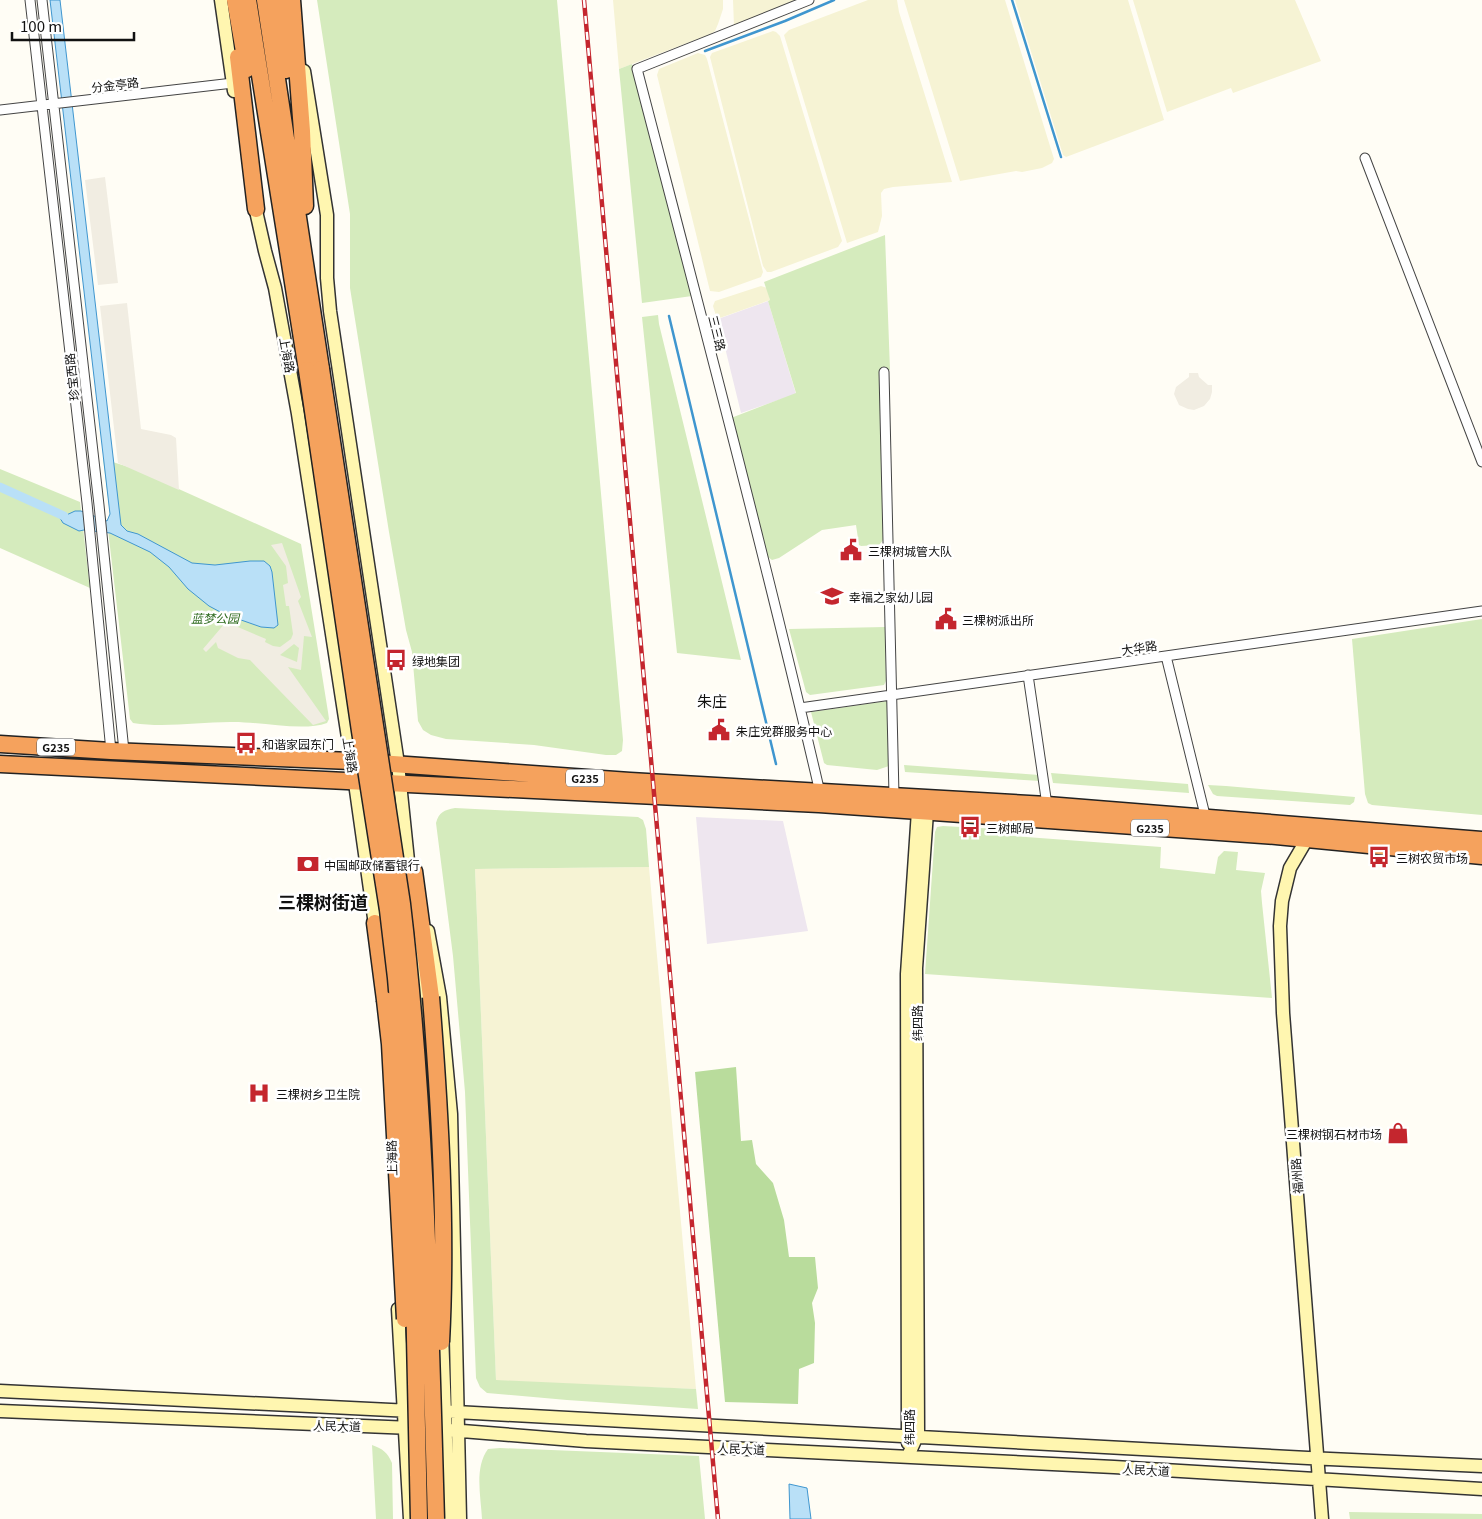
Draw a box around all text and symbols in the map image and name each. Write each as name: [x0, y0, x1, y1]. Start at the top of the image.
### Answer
scale bar: [12, 10, 135, 42]
text: 100 m: [20, 15, 62, 36]
street label: 分金亭路: [90, 73, 140, 95]
street label: 三三路: [705, 313, 731, 353]
street label: 上海路: [277, 336, 299, 374]
street label: 珍宝西路: [60, 352, 82, 402]
public building icon: 三棵树城管大队: [838, 537, 864, 563]
place label: 三棵树城管大队: [868, 542, 952, 559]
school or university icon: 幸福之家幼儿园: [819, 583, 845, 609]
place label: 幸福之家幼儿园: [849, 588, 933, 605]
public building icon: 三棵树派出所: [933, 606, 959, 632]
park label: 蓝梦公园: [191, 609, 241, 626]
place label: 三棵树派出所: [962, 611, 1034, 628]
street label: 大华路: [1120, 636, 1158, 658]
bus stop icon: 绿地集团: [383, 647, 409, 673]
place label: 绿地集团: [412, 652, 460, 669]
district label: 朱庄: [697, 690, 727, 711]
public building icon: 朱庄党群服务中心: [706, 717, 732, 743]
place label: 朱庄党群服务中心: [736, 722, 832, 739]
bus stop icon: 和谐家园东门: [233, 730, 259, 756]
place label: 和谐家园东门: [262, 735, 334, 752]
street label: 上海路: [340, 736, 362, 774]
road number: G235: [37, 739, 75, 756]
road number: G235: [566, 770, 604, 786]
bus stop icon: 三树邮局: [957, 814, 983, 840]
place label: 三树邮局: [986, 819, 1034, 836]
road number: G235: [1131, 820, 1169, 836]
bus stop icon: 三树农贸市场: [1366, 844, 1392, 870]
place label: 三树农贸市场: [1396, 849, 1468, 866]
bank icon: 中国邮政储蓄银行: [295, 851, 321, 877]
place label: 中国邮政储蓄银行: [324, 856, 420, 873]
district label: 三棵树街道: [278, 888, 368, 914]
street label: 纬四路: [908, 1005, 925, 1041]
hospital icon: 三棵树乡卫生院: [246, 1080, 272, 1106]
place label: 三棵树乡卫生院: [276, 1085, 360, 1102]
shop icon: 三棵树钢石材市场: [1385, 1120, 1411, 1146]
place label: 三棵树钢石材市场: [1286, 1125, 1382, 1142]
street label: 上海路: [382, 1140, 400, 1176]
street label: 福州路: [1286, 1157, 1306, 1195]
street label: 纬四路: [900, 1409, 917, 1445]
street label: 人民大道: [313, 1416, 361, 1434]
street label: 人民大道: [717, 1438, 765, 1458]
street label: 人民大道: [1121, 1459, 1171, 1479]

